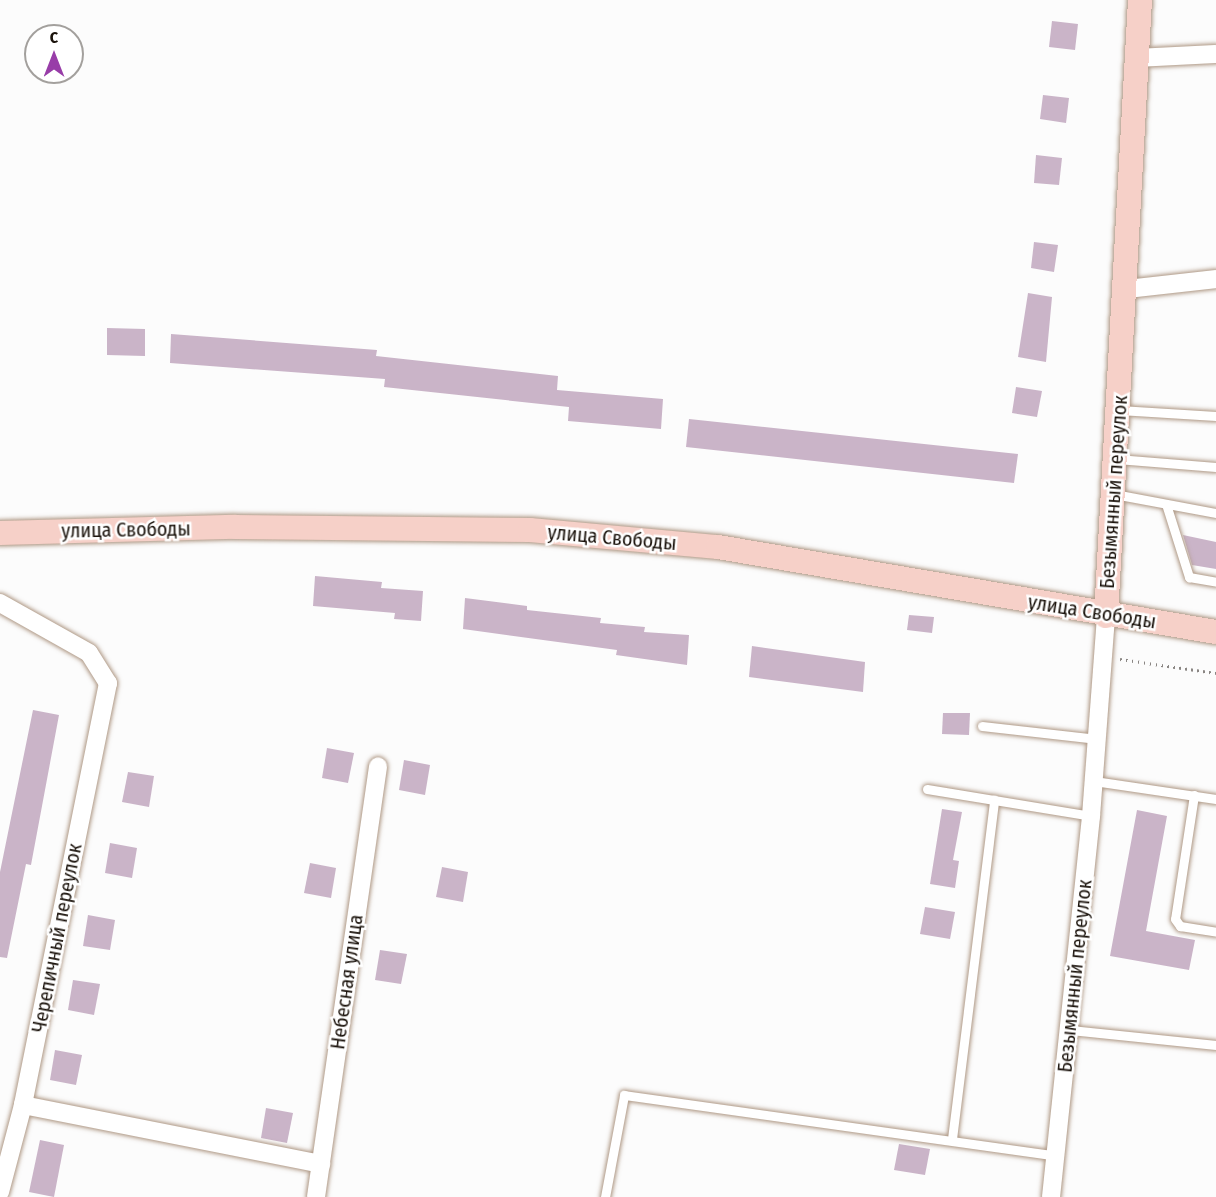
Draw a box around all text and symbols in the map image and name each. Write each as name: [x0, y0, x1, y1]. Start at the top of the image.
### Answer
north arrow: [24, 24, 84, 84]
text: С: [50, 28, 58, 47]
street label: Безымянный переулок: [1095, 394, 1133, 590]
street label: улица Свободы: [61, 517, 191, 543]
street label: улица Свободы: [547, 520, 677, 556]
street label: улица Свободы: [1026, 590, 1158, 634]
street label: Черепичный переулок: [27, 842, 87, 1034]
street label: Безымянный переулок: [1053, 878, 1097, 1074]
street label: Небесная улица: [326, 913, 368, 1051]

